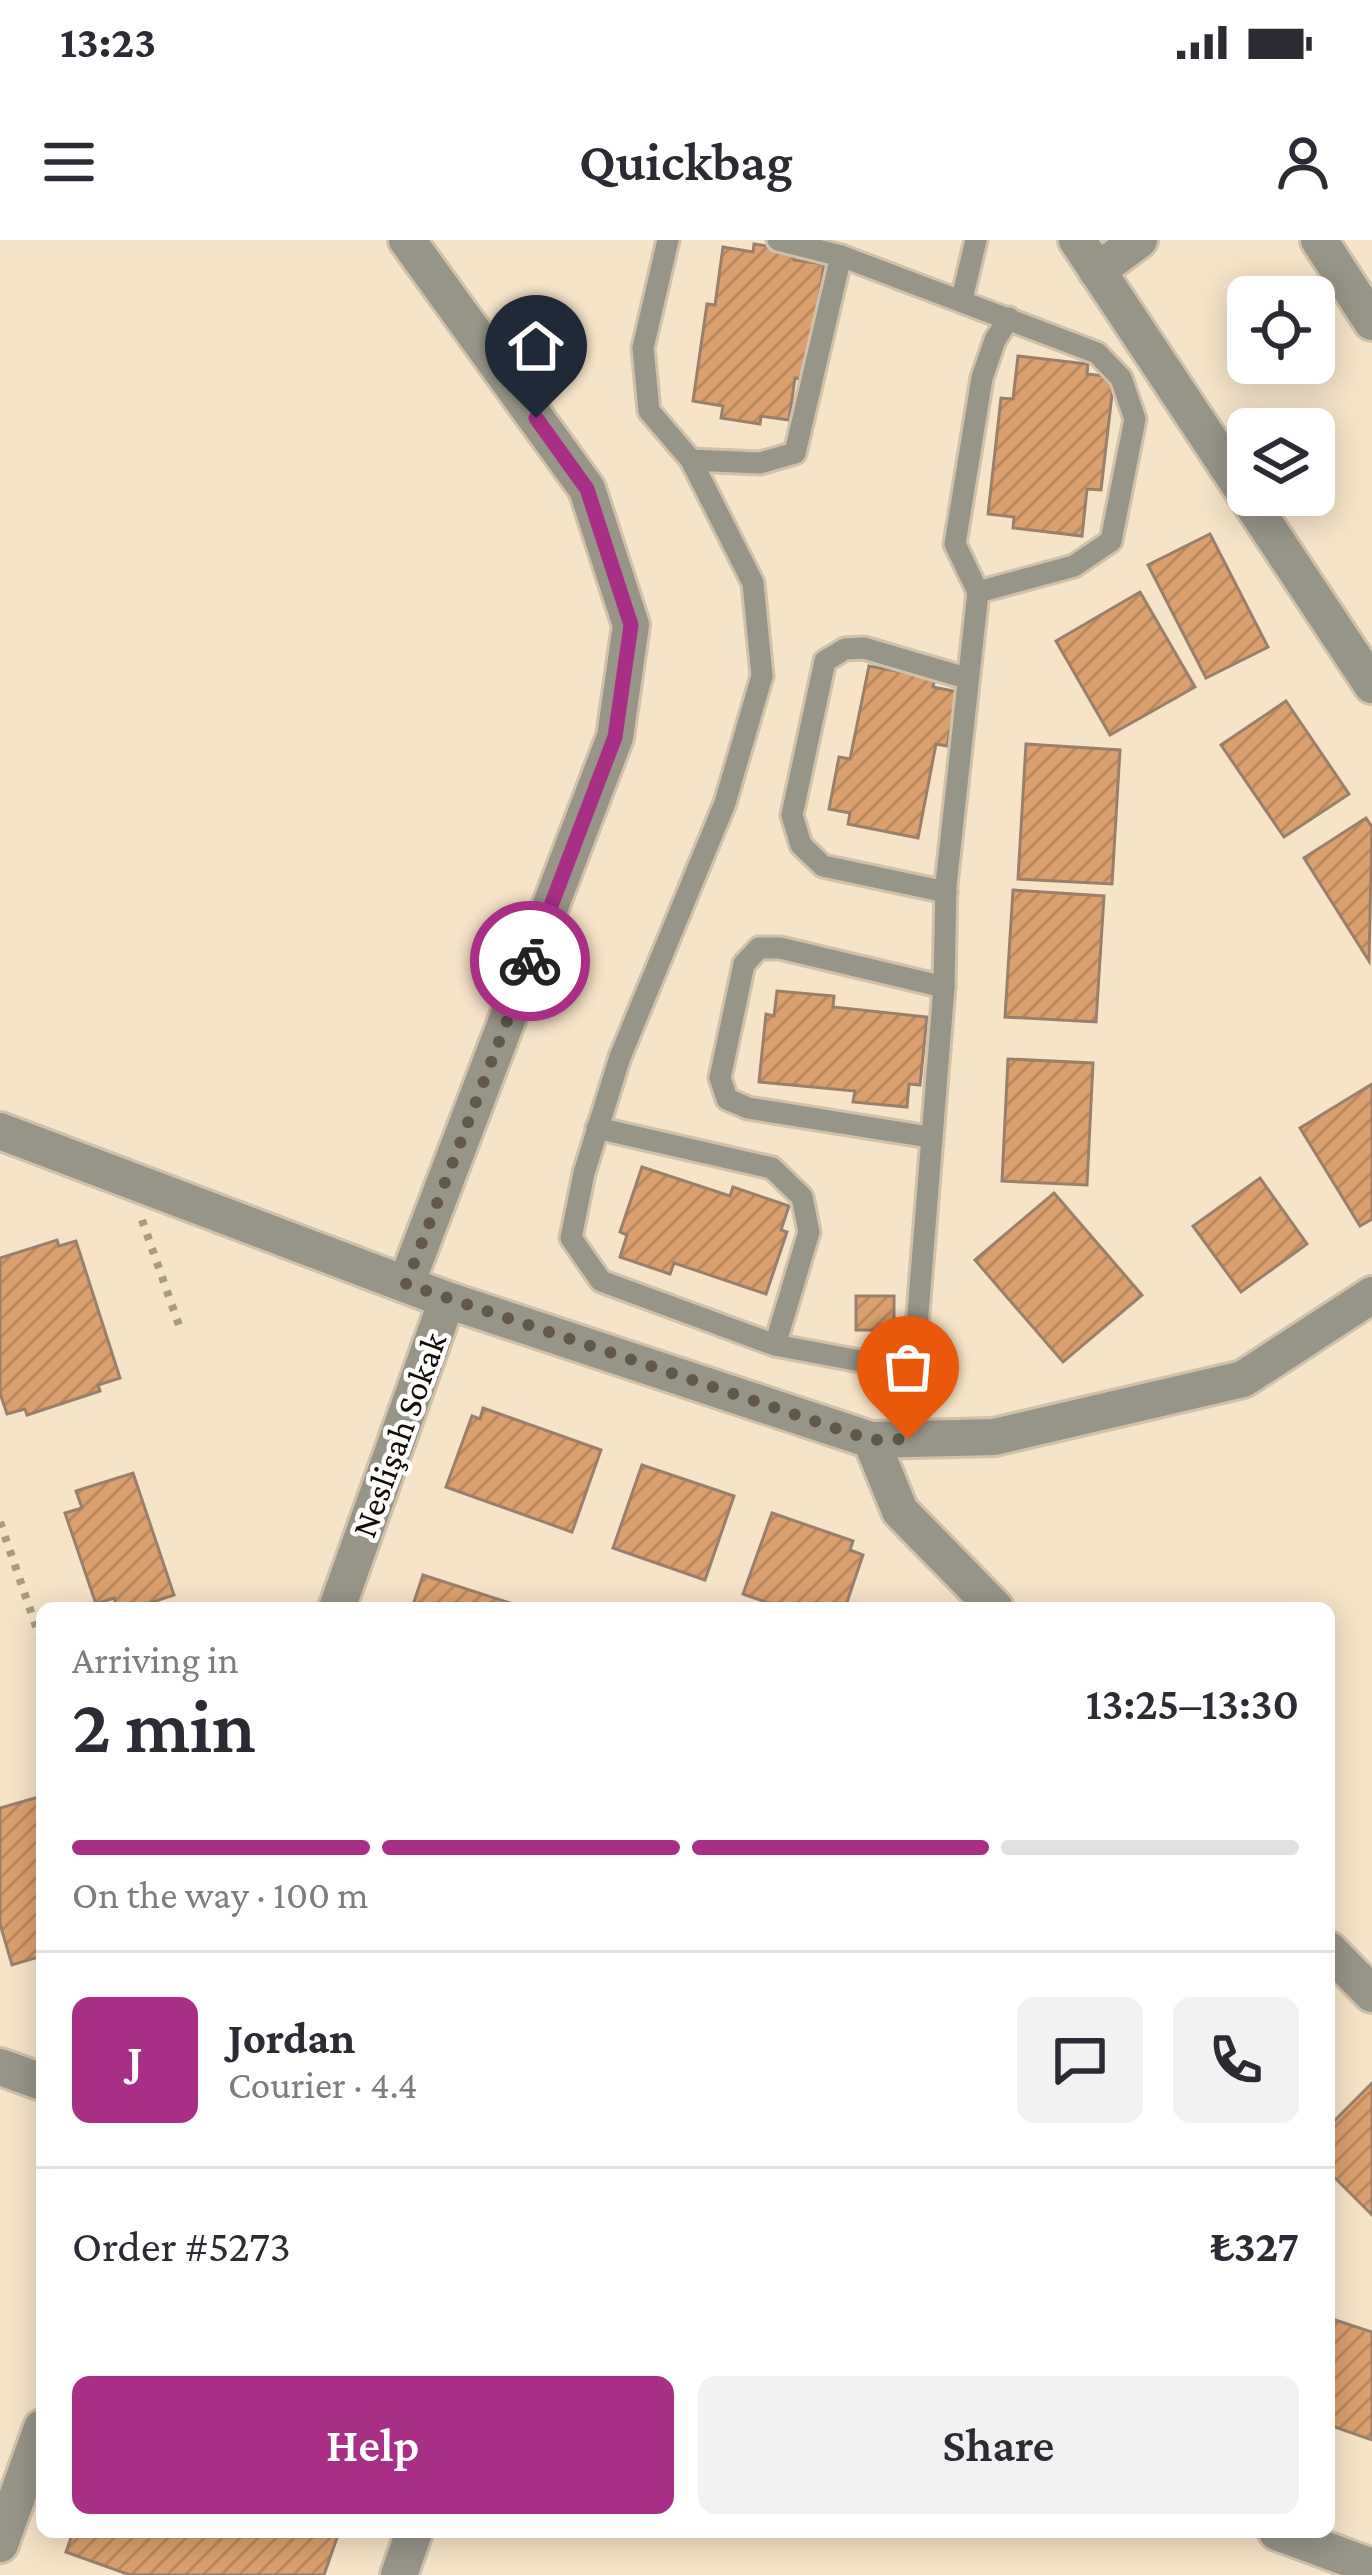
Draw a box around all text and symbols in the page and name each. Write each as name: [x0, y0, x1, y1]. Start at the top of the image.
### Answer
text: 13:23: [60, 17, 156, 67]
icon: menu: [36, 129, 102, 195]
icon: person: [1270, 129, 1336, 195]
text: Quickbag: [579, 132, 793, 192]
map controls: [1227, 276, 1335, 516]
button: locate: [1227, 276, 1335, 384]
pin: [485, 295, 587, 418]
icon: home: [503, 313, 569, 379]
button: layers: [1227, 408, 1335, 516]
courier: [470, 901, 590, 1021]
icon: bike: [497, 928, 563, 994]
pin: [857, 1316, 959, 1439]
street label: Neslişah Sokak: [343, 1327, 455, 1543]
icon: bag: [875, 1334, 941, 1400]
text: Arriving in: [72, 1638, 239, 1681]
text: 13:25–13:30: [1086, 1679, 1299, 1729]
text: 2 min: [72, 1682, 256, 1769]
text: On the way · 100 m: [72, 1873, 369, 1916]
button: chat: [1017, 1997, 1143, 2123]
button: phone: [1173, 1997, 1299, 2123]
text: Jordan: [228, 2013, 355, 2063]
text: J: [127, 2035, 143, 2085]
text: Courier · 4.4: [228, 2063, 418, 2106]
text: Order #5273: [72, 2221, 291, 2271]
text: ₺327: [1211, 2221, 1299, 2271]
button: Help: [72, 2376, 674, 2514]
button: Share: [698, 2376, 1299, 2514]

